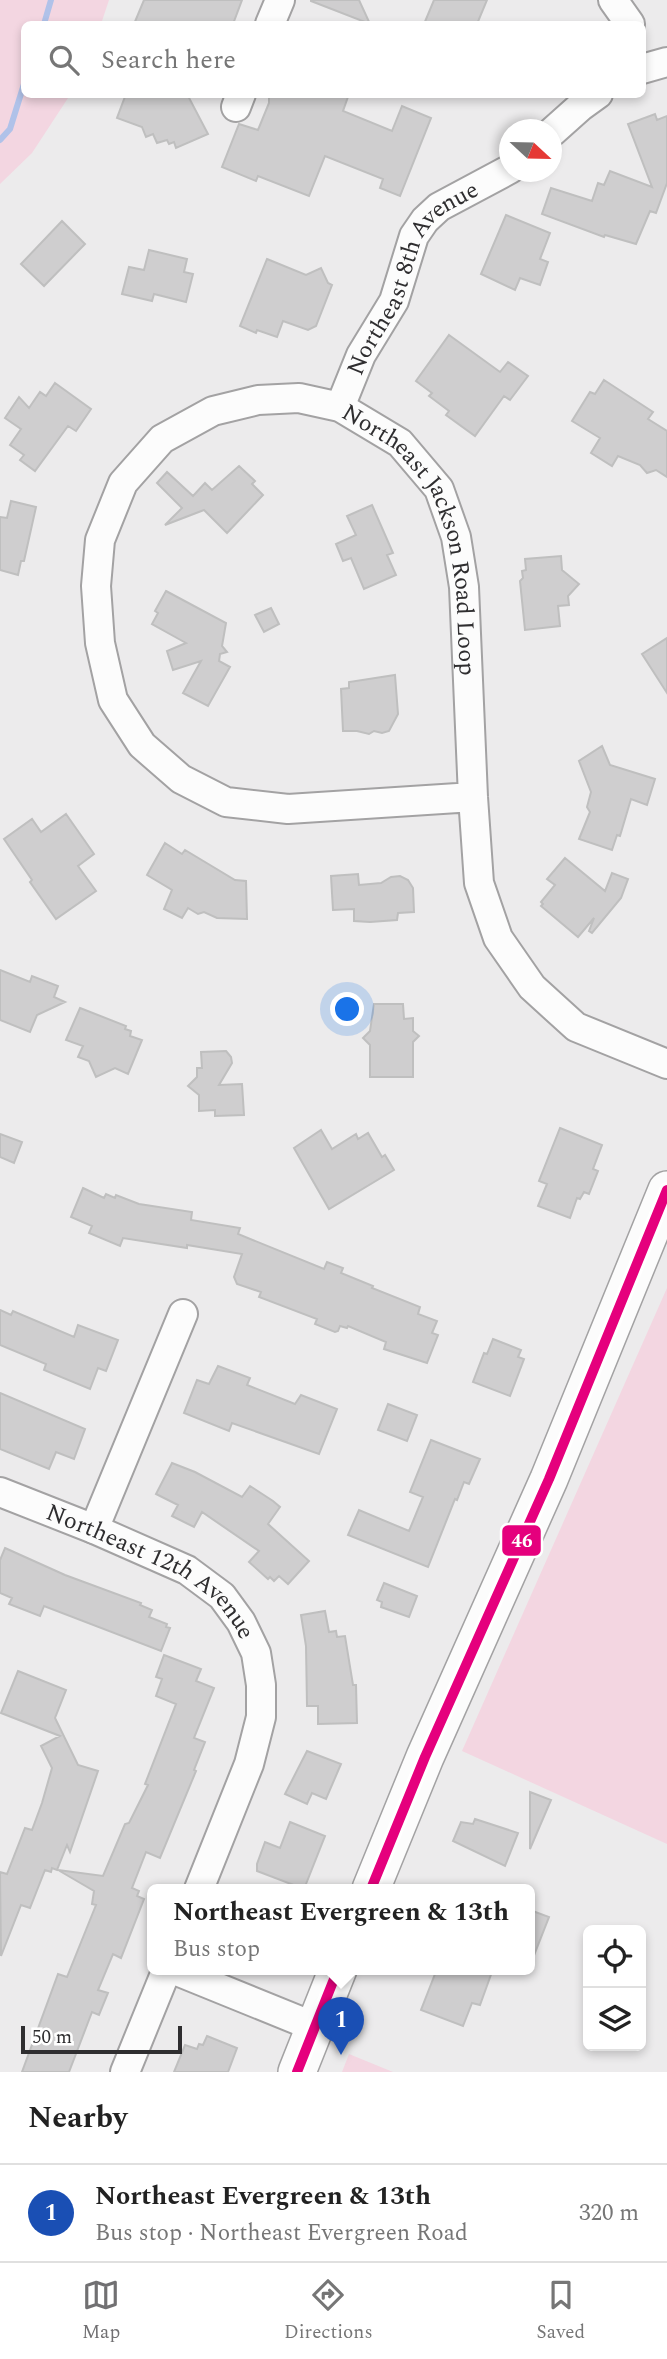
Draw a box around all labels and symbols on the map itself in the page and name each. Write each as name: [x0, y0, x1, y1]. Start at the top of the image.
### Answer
north arrow: [499, 119, 562, 182]
street label: Northeast 8th Avenue: [338, 172, 485, 381]
street label: Northeast Jackson Road Loop: [335, 395, 485, 676]
your location: [330, 992, 364, 1026]
street label: Northeast 12th Avenue: [40, 1495, 264, 1645]
line badge: 46: [501, 1524, 542, 1557]
text: 46: [511, 1527, 533, 1556]
pin: 1: [318, 1997, 364, 2055]
scale bar: [21, 2023, 182, 2055]

